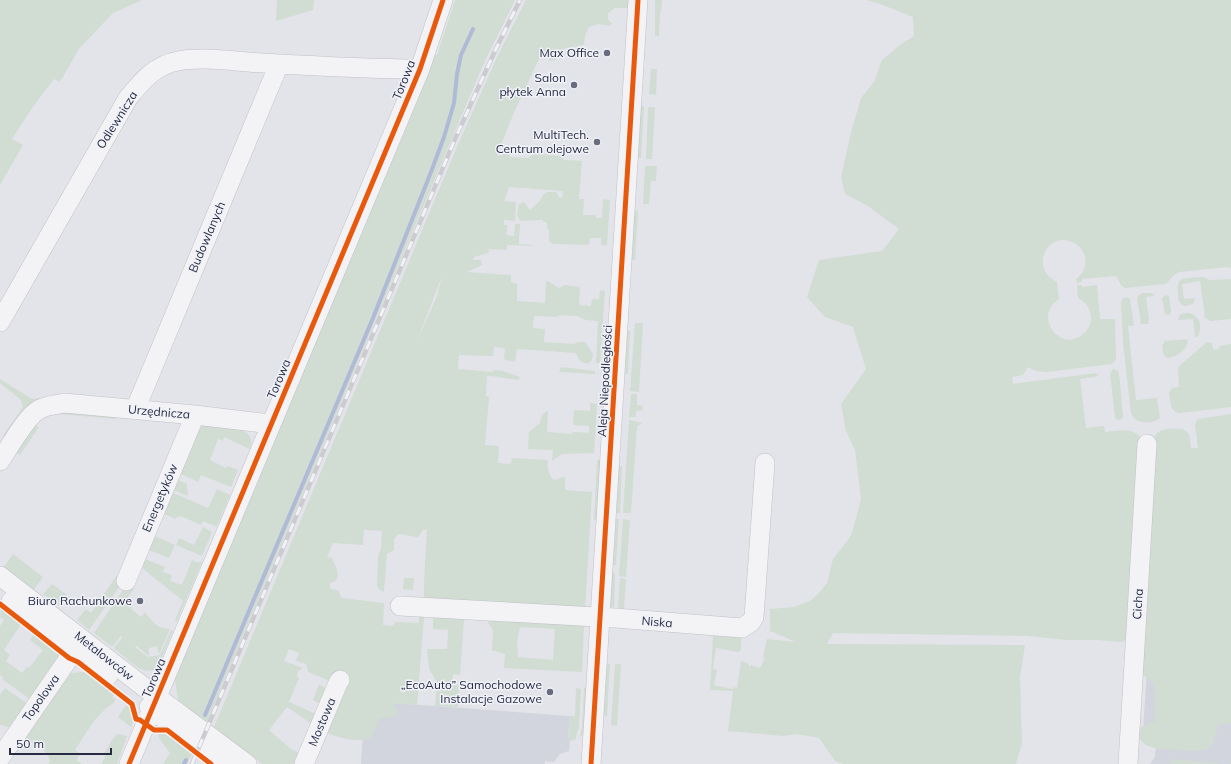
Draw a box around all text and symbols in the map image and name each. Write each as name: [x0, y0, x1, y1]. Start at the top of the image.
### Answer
place label: Max Office: [540, 45, 599, 60]
marker: Max Office: [602, 48, 612, 58]
street label: Torowa: [389, 58, 418, 102]
place label: Salon płytek Anna: [499, 70, 566, 99]
marker: Salon płytek Anna: [569, 80, 579, 90]
street label: Odlewnicza: [93, 88, 140, 151]
place label: MultiTech. Centrum olejowe: [496, 127, 589, 156]
marker: MultiTech. Centrum olejowe: [592, 137, 602, 147]
street label: Budowlanych: [185, 199, 228, 275]
street label: Aleja Niepodległości: [594, 324, 615, 437]
street label: Torowa: [263, 357, 294, 401]
street label: Urzędnicza: [127, 401, 191, 422]
street label: Energetyków: [138, 461, 181, 534]
street label: Cicha: [1129, 588, 1146, 620]
place label: Biuro Rachunkowe: [28, 593, 132, 608]
marker: Biuro Rachunkowe: [135, 596, 145, 606]
street label: Niska: [641, 613, 673, 630]
street label: Metalowców: [72, 628, 137, 684]
street label: Torowa: [138, 656, 169, 700]
street label: Topolowa: [19, 671, 62, 724]
place label: „EcoAuto” Samochodowe Instalacje Gazowe: [401, 677, 542, 706]
marker: „EcoAuto” Samochodowe Instalacje Gazowe: [545, 687, 555, 697]
street label: Mostowa: [305, 695, 338, 748]
scale bar: [10, 730, 111, 756]
text: 50 m: [16, 736, 44, 751]

